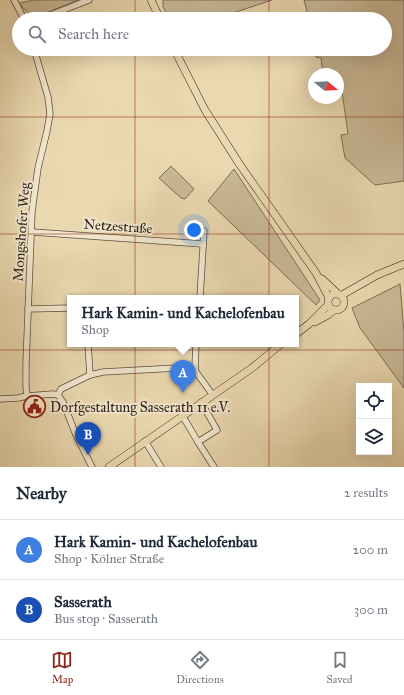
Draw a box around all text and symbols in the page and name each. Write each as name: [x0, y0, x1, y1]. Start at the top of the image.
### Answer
search box: [12, 12, 392, 56]
icon: search: [26, 23, 48, 45]
text: Search here: [58, 25, 129, 43]
north arrow: [308, 68, 344, 104]
street label: Mongshofer Weg: [10, 181, 33, 282]
street label: Netzestraße: [83, 216, 153, 237]
your location: [184, 220, 204, 240]
popup: [67, 295, 299, 347]
text: Hark Kamin- und Kachelofenbau: [81, 304, 285, 322]
text: Shop: [81, 322, 109, 338]
pin: A: [170, 360, 196, 393]
map controls: [356, 383, 392, 455]
button: locate: [356, 383, 392, 419]
public building icon: Dorfgestaltung Sasserath 11 e.V.: [22, 394, 48, 420]
place label: Dorfgestaltung Sasserath 11 e.V.: [50, 399, 230, 416]
button: layers: [356, 419, 392, 455]
pin: B: [75, 422, 101, 455]
text: Nearby: [16, 483, 67, 504]
text: 2 results: [344, 485, 388, 501]
text: Hark Kamin- und Kachelofenbau: [54, 533, 257, 551]
text: A: [25, 542, 33, 558]
text: 200 m: [353, 542, 388, 558]
text: Shop · Kölner Straße: [54, 551, 164, 567]
text: Sasserath: [54, 593, 112, 611]
text: B: [25, 602, 33, 618]
text: 300 m: [354, 602, 388, 618]
text: Bus stop · Sasserath: [54, 611, 158, 627]
tab: Map: [51, 649, 73, 686]
tab: Directions: [176, 649, 224, 686]
tab: Saved: [326, 649, 353, 686]

